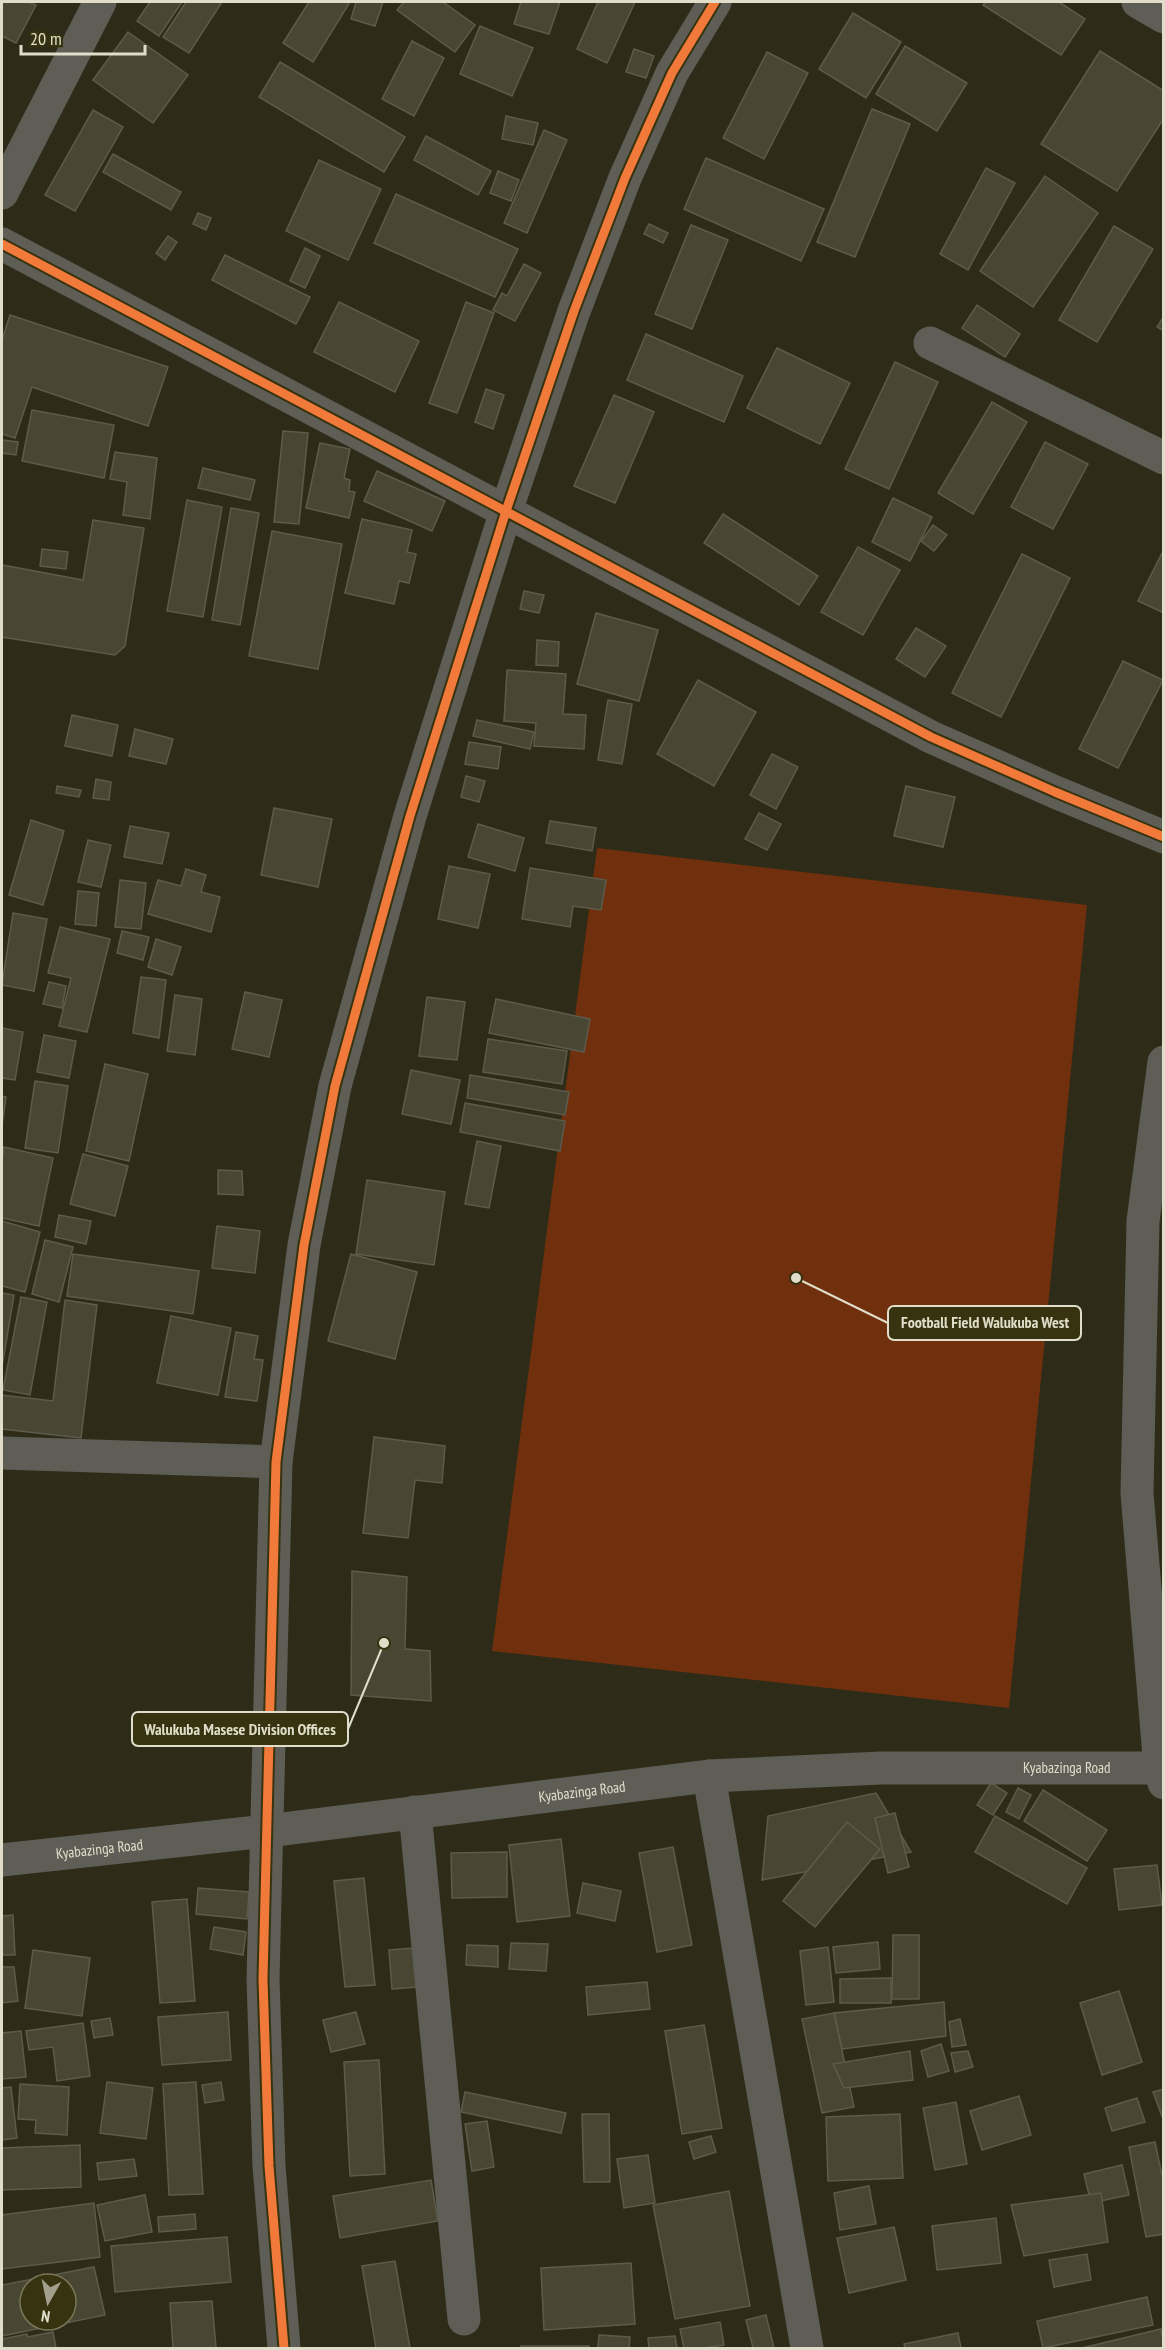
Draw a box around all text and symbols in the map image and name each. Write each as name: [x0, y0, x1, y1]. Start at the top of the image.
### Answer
scale bar: [21, 18, 146, 56]
text: 20 m: [30, 27, 62, 50]
callout: Football Field Walukuba West: [888, 1306, 1081, 1340]
text: Football Field Walukuba West: [901, 1312, 1069, 1332]
callout: Walukuba Masese Division Offices: [132, 1712, 348, 1746]
text: Walukuba Masese Division Offices: [143, 1719, 336, 1739]
street label: Kyabazinga Road: [1023, 1758, 1111, 1777]
street label: Kyabazinga Road: [537, 1776, 627, 1806]
street label: Kyabazinga Road: [55, 1835, 144, 1863]
north arrow: [18, 2272, 78, 2332]
text: N: [40, 2306, 51, 2327]

